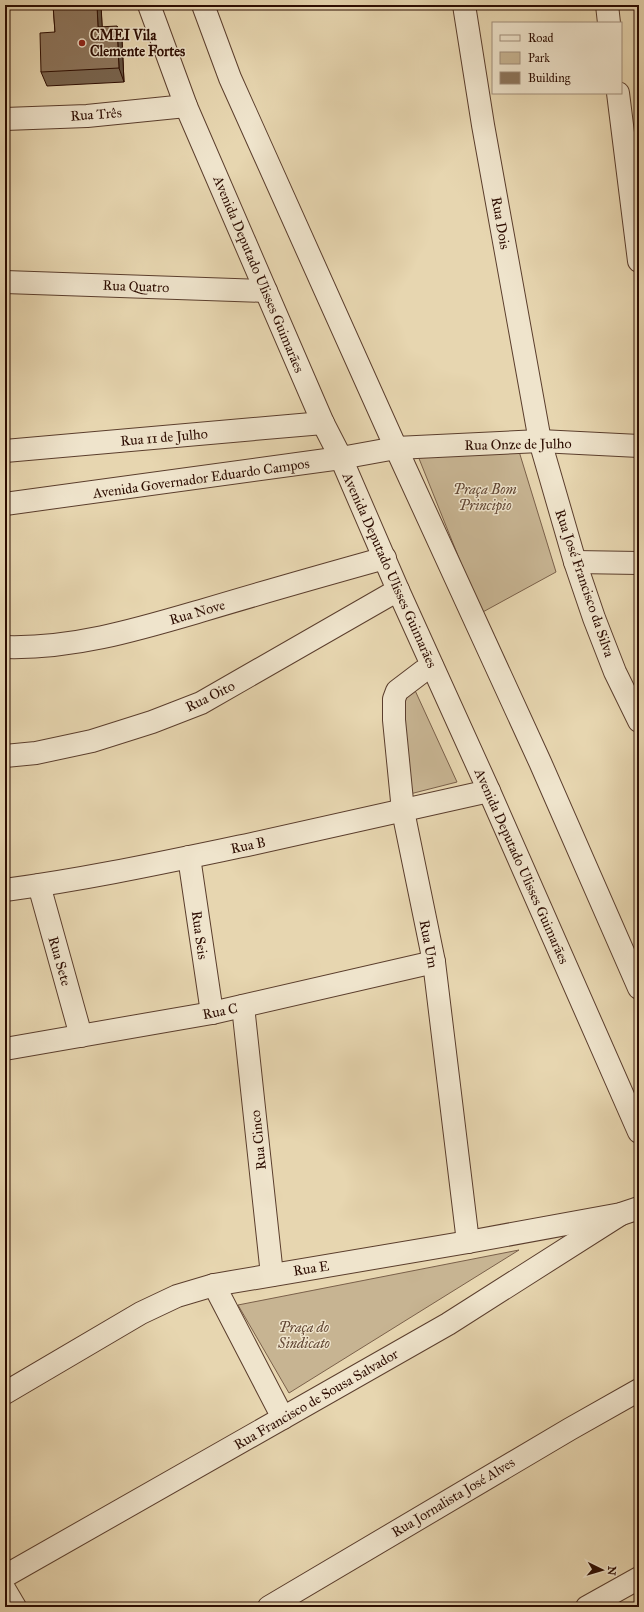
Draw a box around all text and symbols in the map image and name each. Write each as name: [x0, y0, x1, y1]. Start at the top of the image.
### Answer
legend: [492, 22, 622, 94]
place label: CMEI Vila Clemente Fortes: [90, 27, 185, 60]
text: Road: [528, 31, 554, 45]
marker: CMEI Vila Clemente Fortes: [77, 38, 87, 48]
text: Park: [528, 51, 550, 65]
text: Building: [528, 71, 571, 86]
street label: Rua Três: [70, 104, 122, 125]
street label: Avenida Deputado Ulisses Guimarães: [209, 172, 308, 375]
street label: Rua Dois: [488, 195, 514, 251]
street label: Rua Quatro: [102, 277, 170, 296]
street label: Rua 11 de Julho: [120, 425, 208, 451]
street label: Rua Onze de Julho: [464, 435, 572, 455]
street label: Avenida Governador Eduardo Campos: [91, 455, 311, 502]
street label: Avenida Deputado Ulisses Guimarães: [338, 469, 440, 671]
park label: Praça Bom Principio: [453, 481, 517, 515]
street label: Rua José Francisco da Silva: [550, 507, 618, 660]
street label: Rua Nove: [167, 596, 227, 629]
street label: Rua Oito: [183, 677, 238, 716]
street label: Avenida Deputado Ulisses Guimarães: [470, 765, 572, 967]
street label: Rua B: [229, 833, 267, 857]
street label: Rua Seis: [188, 910, 211, 960]
street label: Rua Um: [416, 919, 442, 970]
street label: Rua Sete: [44, 934, 75, 988]
street label: Rua C: [201, 1000, 239, 1023]
street label: Rua Cinco: [247, 1109, 270, 1171]
street label: Rua E: [292, 1257, 330, 1280]
park label: Praça do Sindicato: [277, 1319, 330, 1352]
street label: Rua Francisco de Sousa Salvador: [231, 1345, 402, 1453]
street label: Rua Jornalista José Alves: [388, 1454, 519, 1542]
north arrow: [582, 1550, 622, 1590]
text: N: [605, 1566, 618, 1577]

